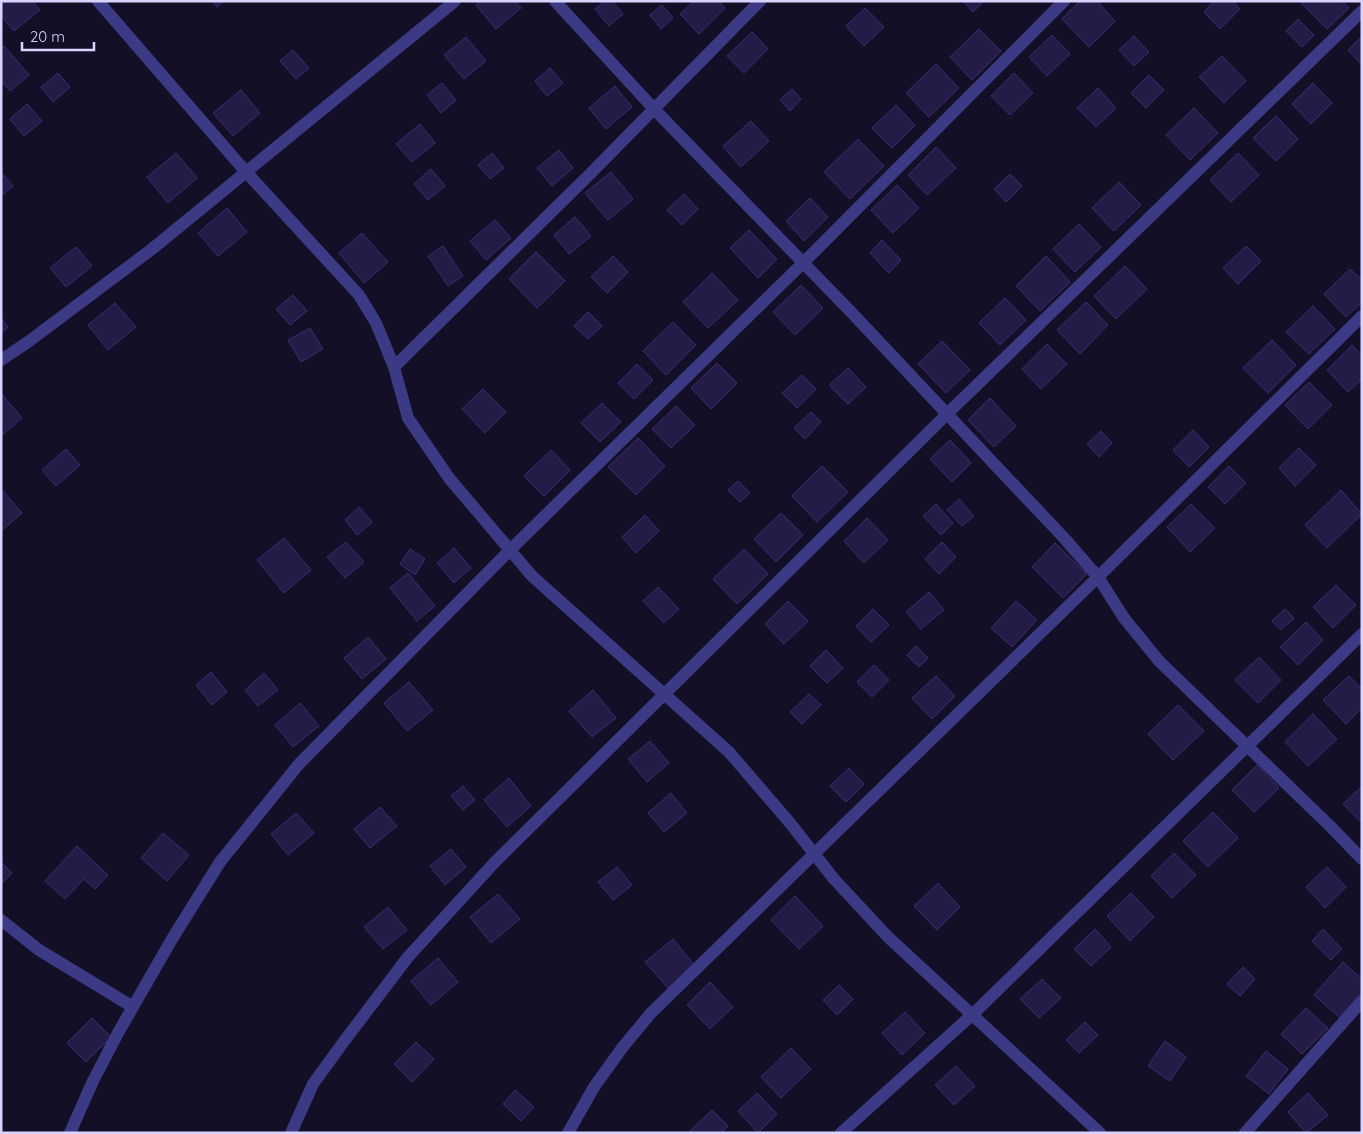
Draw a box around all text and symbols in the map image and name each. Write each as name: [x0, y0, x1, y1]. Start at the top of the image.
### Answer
scale bar: [22, 20, 95, 52]
text: 20 m: [30, 27, 65, 46]

